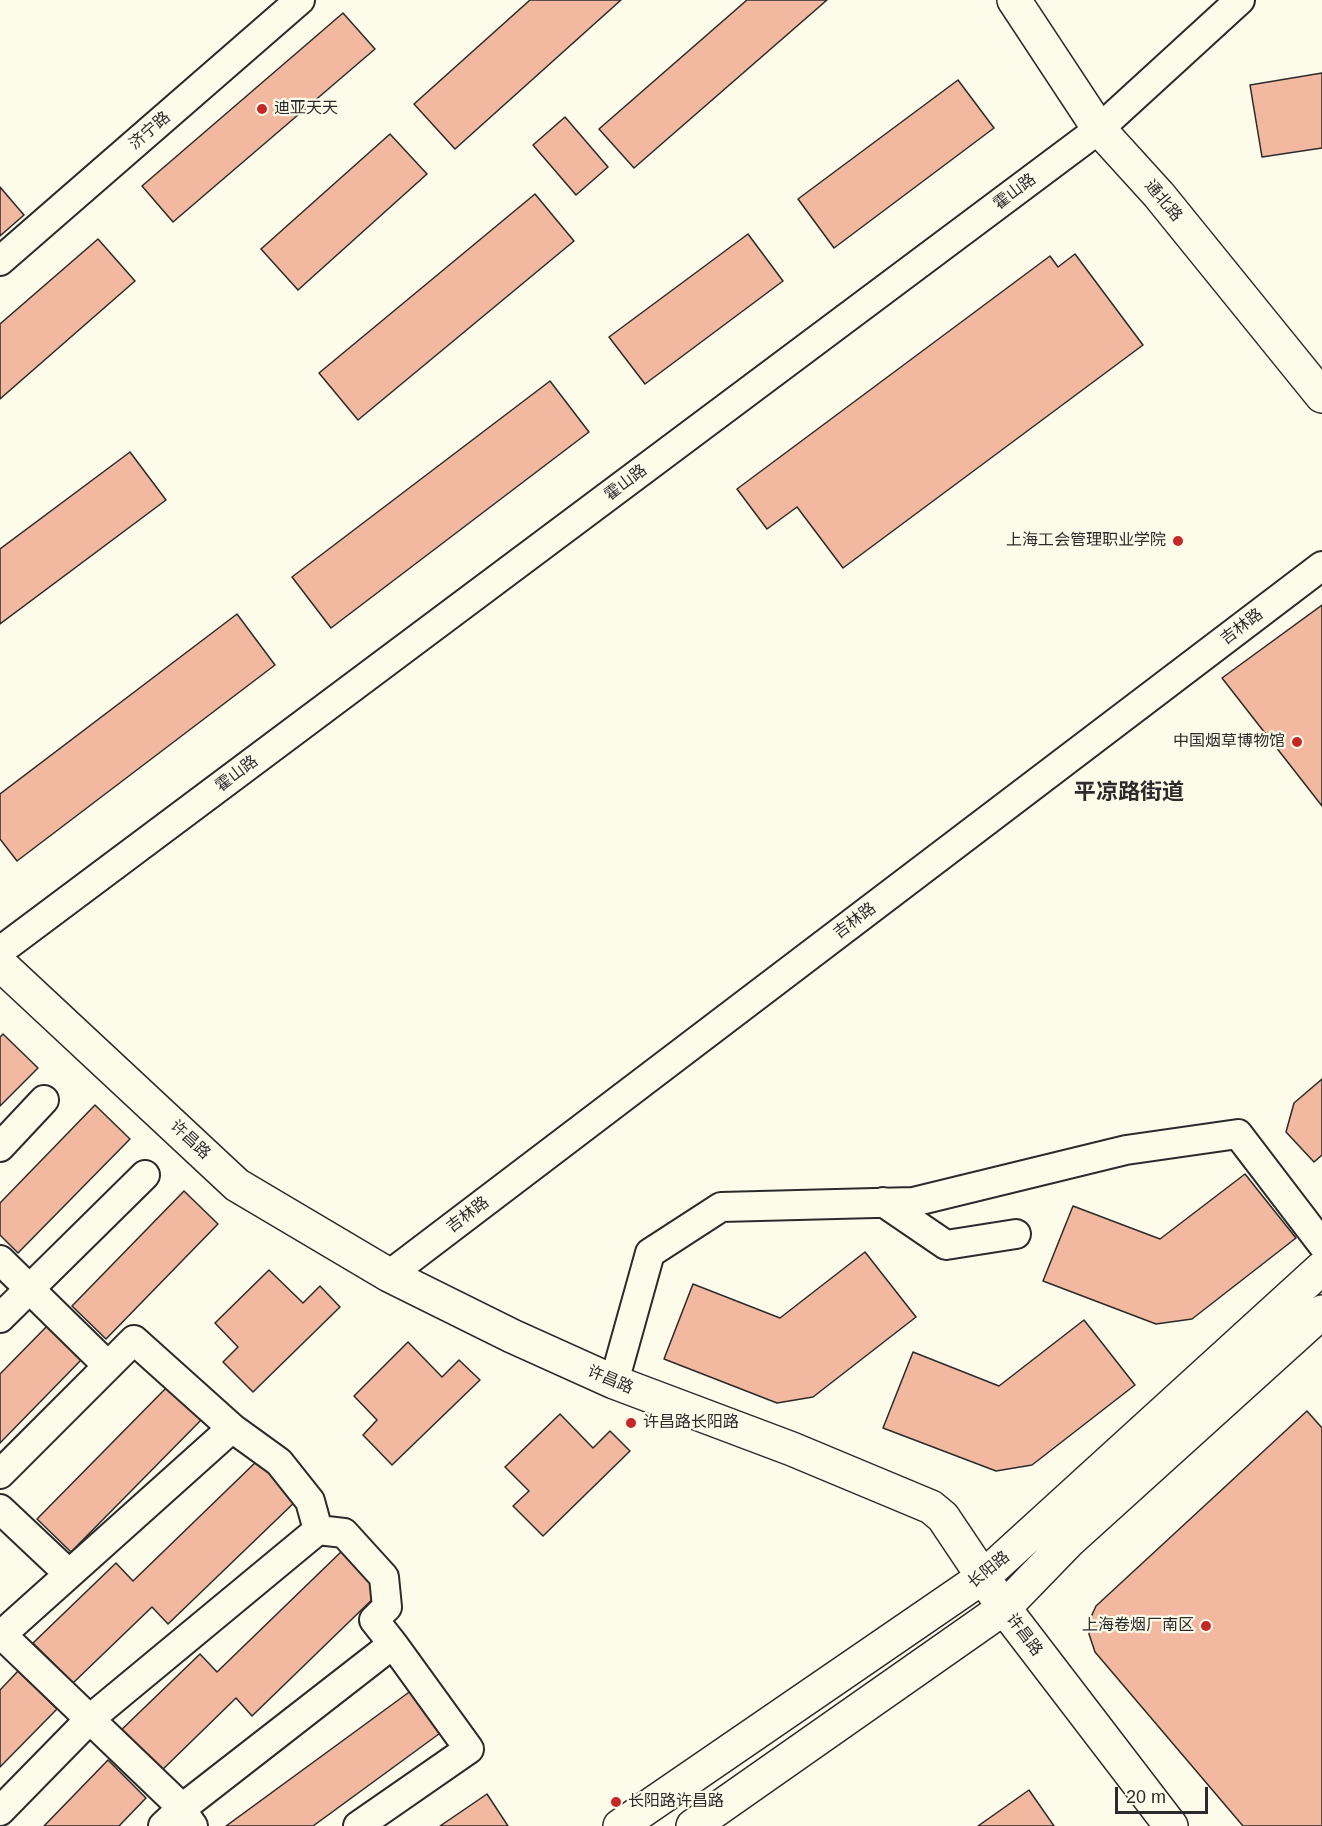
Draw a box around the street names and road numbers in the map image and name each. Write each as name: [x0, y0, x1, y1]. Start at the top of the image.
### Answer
street label: 济宁路: [126, 108, 174, 154]
street label: 霍山路: [990, 170, 1040, 214]
street label: 通北路: [1140, 176, 1186, 226]
street label: 霍山路: [601, 461, 651, 505]
street label: 吉林路: [1217, 605, 1267, 649]
street label: 霍山路: [212, 752, 262, 796]
street label: 吉林路: [830, 899, 880, 943]
street label: 许昌路: [166, 1117, 214, 1163]
street label: 吉林路: [443, 1193, 493, 1237]
street label: 许昌路: [584, 1362, 636, 1398]
street label: 长阳路: [964, 1547, 1014, 1593]
street label: 许昌路: [1002, 1610, 1046, 1660]

